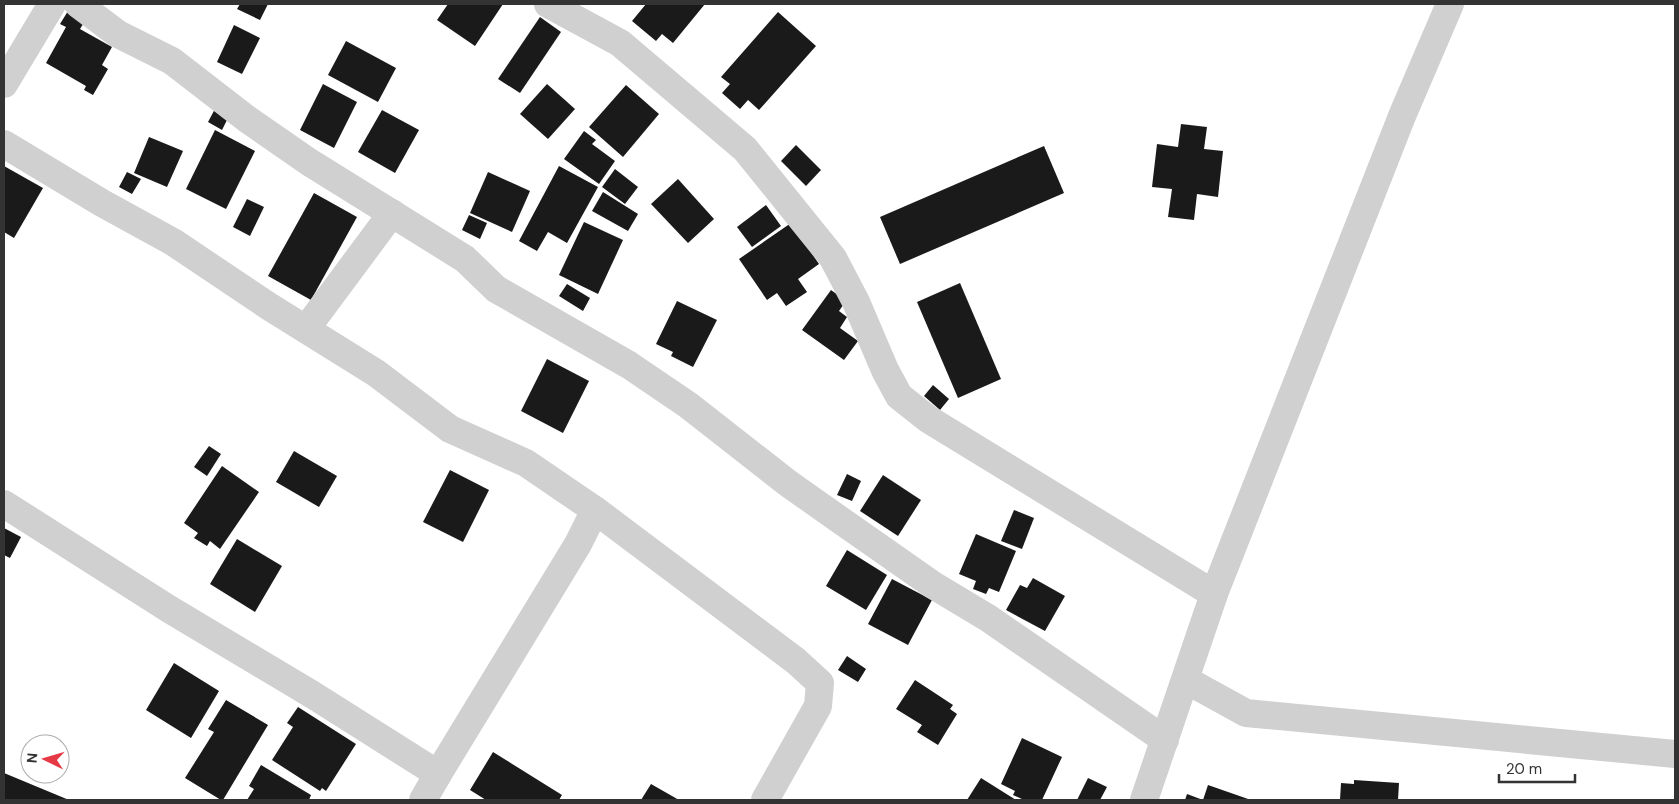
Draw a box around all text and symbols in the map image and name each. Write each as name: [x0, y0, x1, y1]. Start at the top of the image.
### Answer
north arrow: [20, 734, 70, 784]
text: N: [23, 752, 41, 764]
scale bar: [1499, 752, 1575, 784]
text: 20 m: [1506, 759, 1542, 779]

